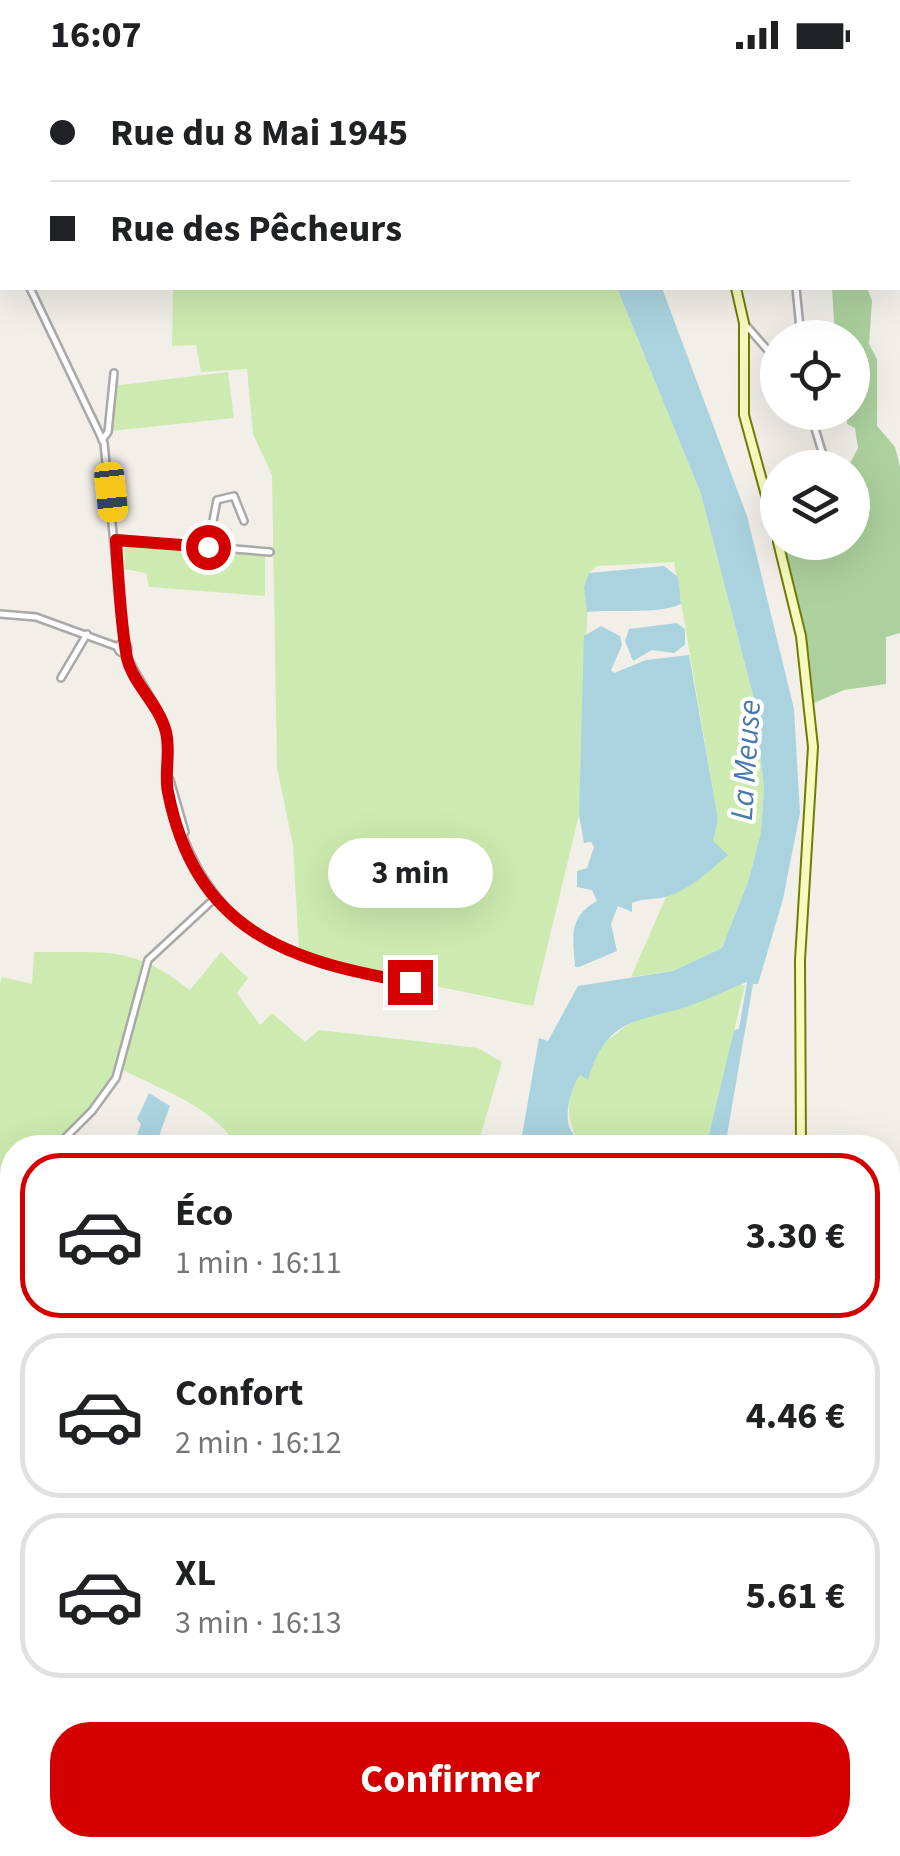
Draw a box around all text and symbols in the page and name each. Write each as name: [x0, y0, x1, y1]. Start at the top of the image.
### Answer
text: 16:07: [50, 8, 142, 62]
text: Rue du 8 Mai 1945: [110, 106, 408, 160]
text: Rue des Pêcheurs: [110, 202, 402, 256]
map controls: [760, 320, 870, 560]
button: locate: [760, 320, 870, 430]
button: layers: [760, 450, 870, 560]
car: [93, 461, 129, 523]
route start: [186, 525, 231, 570]
water label: La Meuse: [719, 698, 773, 822]
callout: 3 min: [328, 837, 492, 907]
text: 3 min: [372, 850, 449, 896]
route end: [388, 960, 433, 1005]
text: Éco: [175, 1186, 233, 1240]
icon: car: [55, 1191, 145, 1281]
text: 3.30 €: [746, 1209, 845, 1263]
text: 1 min · 16:11: [175, 1240, 342, 1286]
text: Confort: [175, 1366, 303, 1420]
icon: car: [55, 1371, 145, 1461]
text: 4.46 €: [746, 1389, 845, 1443]
text: 2 min · 16:12: [175, 1420, 342, 1466]
text: XL: [175, 1546, 216, 1600]
icon: car: [55, 1551, 145, 1641]
text: 5.61 €: [746, 1569, 845, 1623]
text: 3 min · 16:13: [175, 1600, 342, 1646]
button: Confirmer: [50, 1722, 850, 1837]

